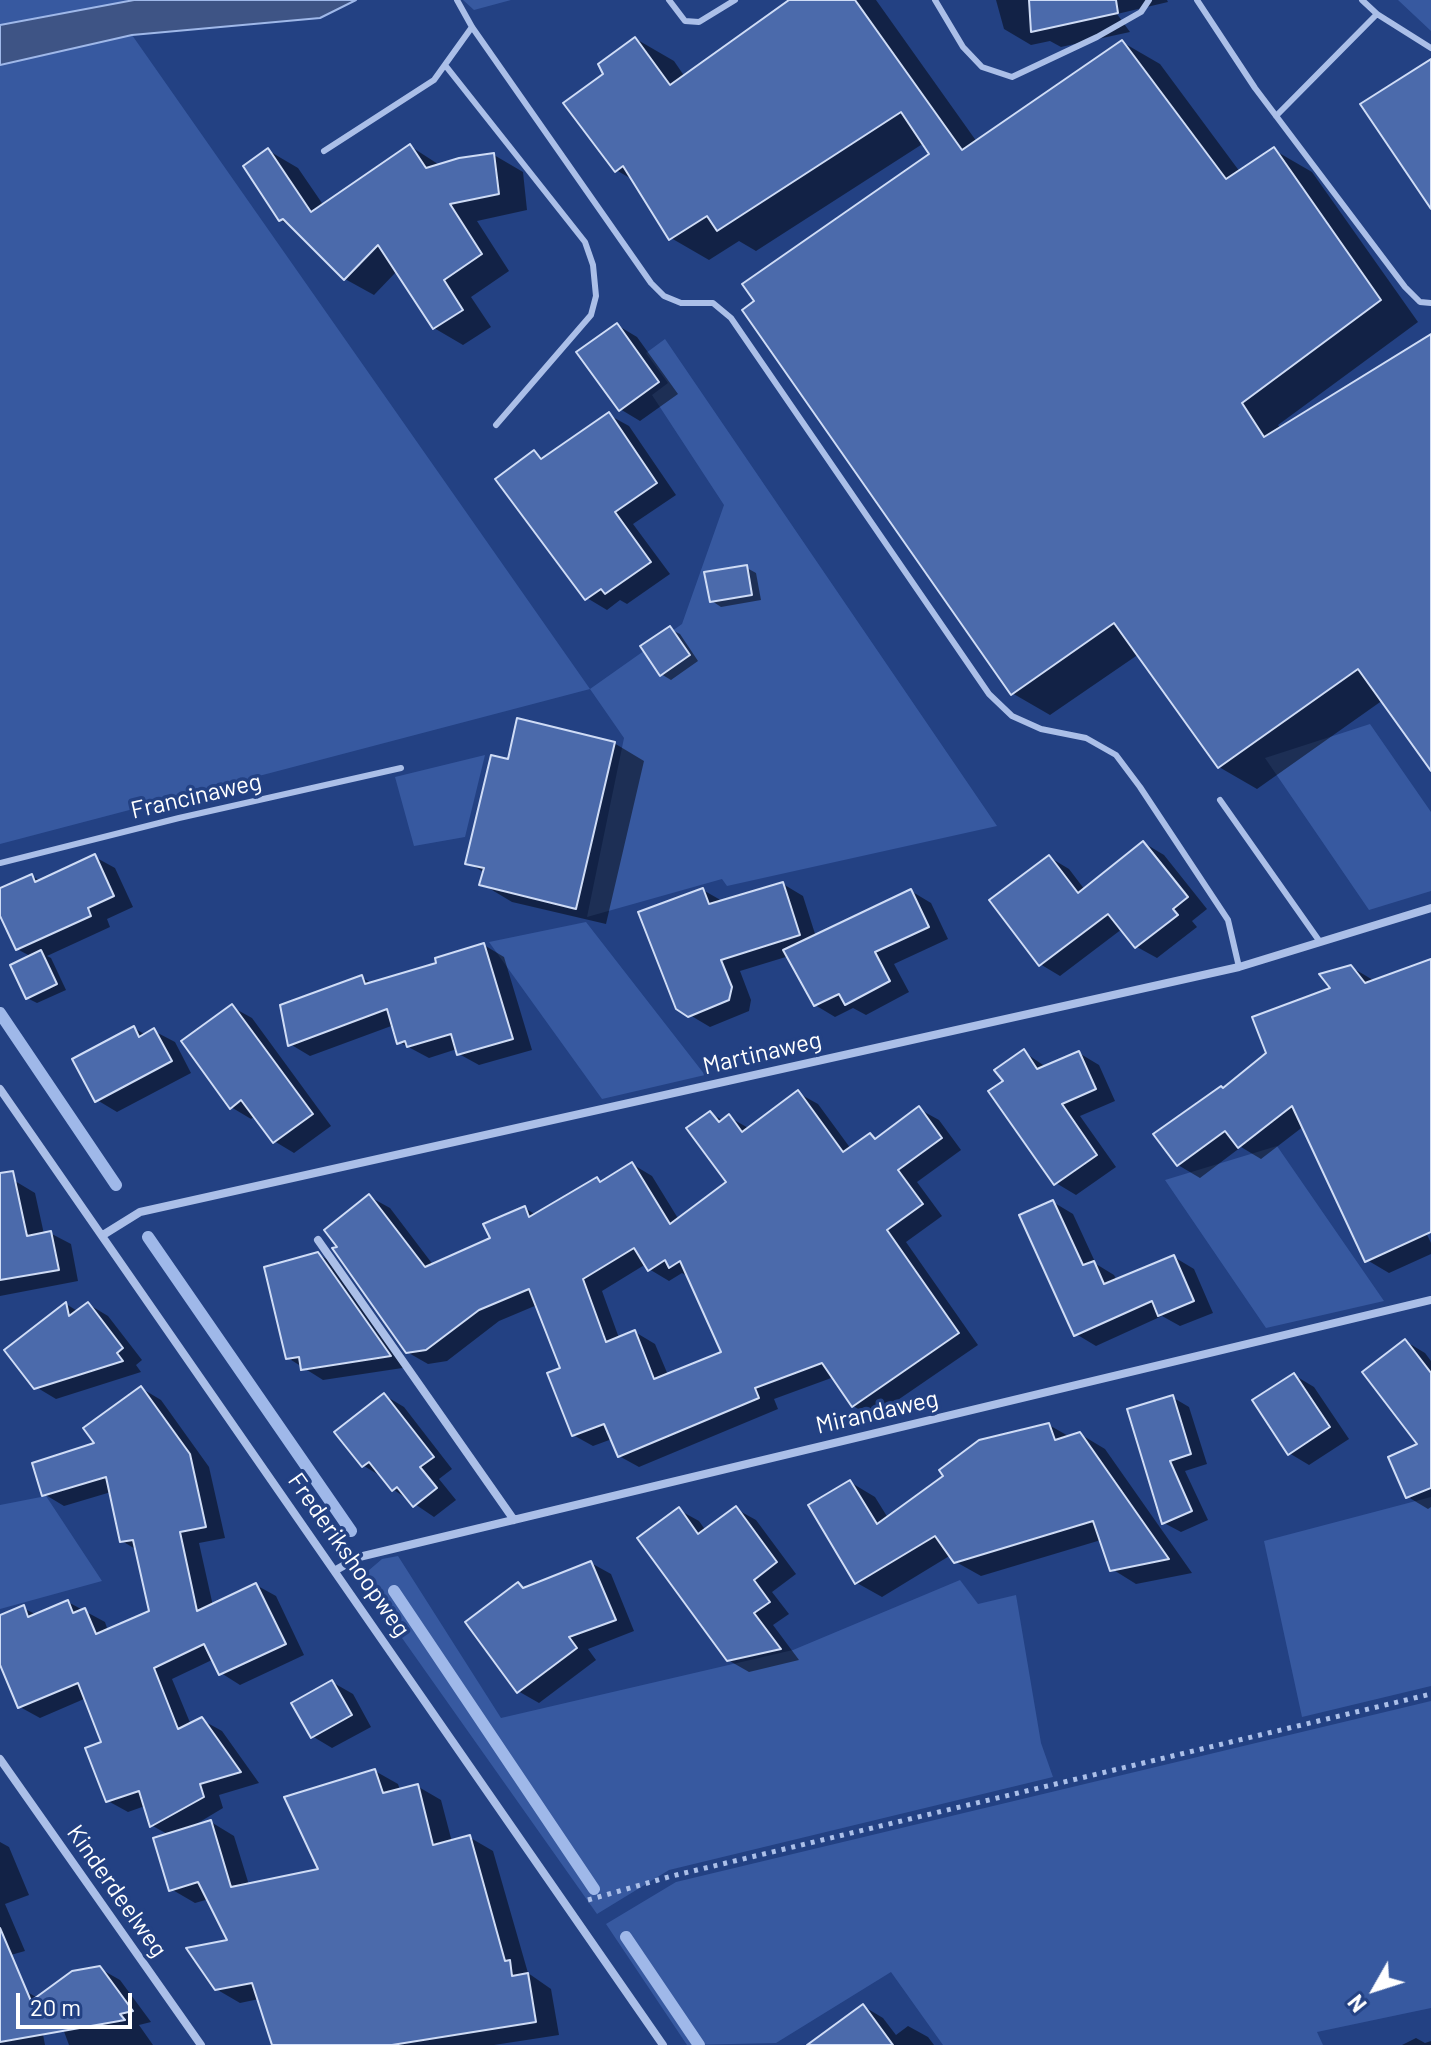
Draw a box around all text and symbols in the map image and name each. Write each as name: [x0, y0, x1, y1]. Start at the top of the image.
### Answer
street label: Francinaweg: [128, 767, 264, 825]
street label: Martinaweg: [700, 1025, 824, 1081]
street label: Mirandaweg: [813, 1384, 941, 1440]
street label: Frederikshoopweg: [282, 1468, 416, 1642]
street label: Kinderdeelweg: [61, 1819, 173, 1963]
north arrow: [1335, 1949, 1415, 2029]
scale bar: [20, 1977, 136, 2027]
text: N: [1342, 1990, 1371, 2018]
text: 20 m: [30, 1992, 81, 2021]

